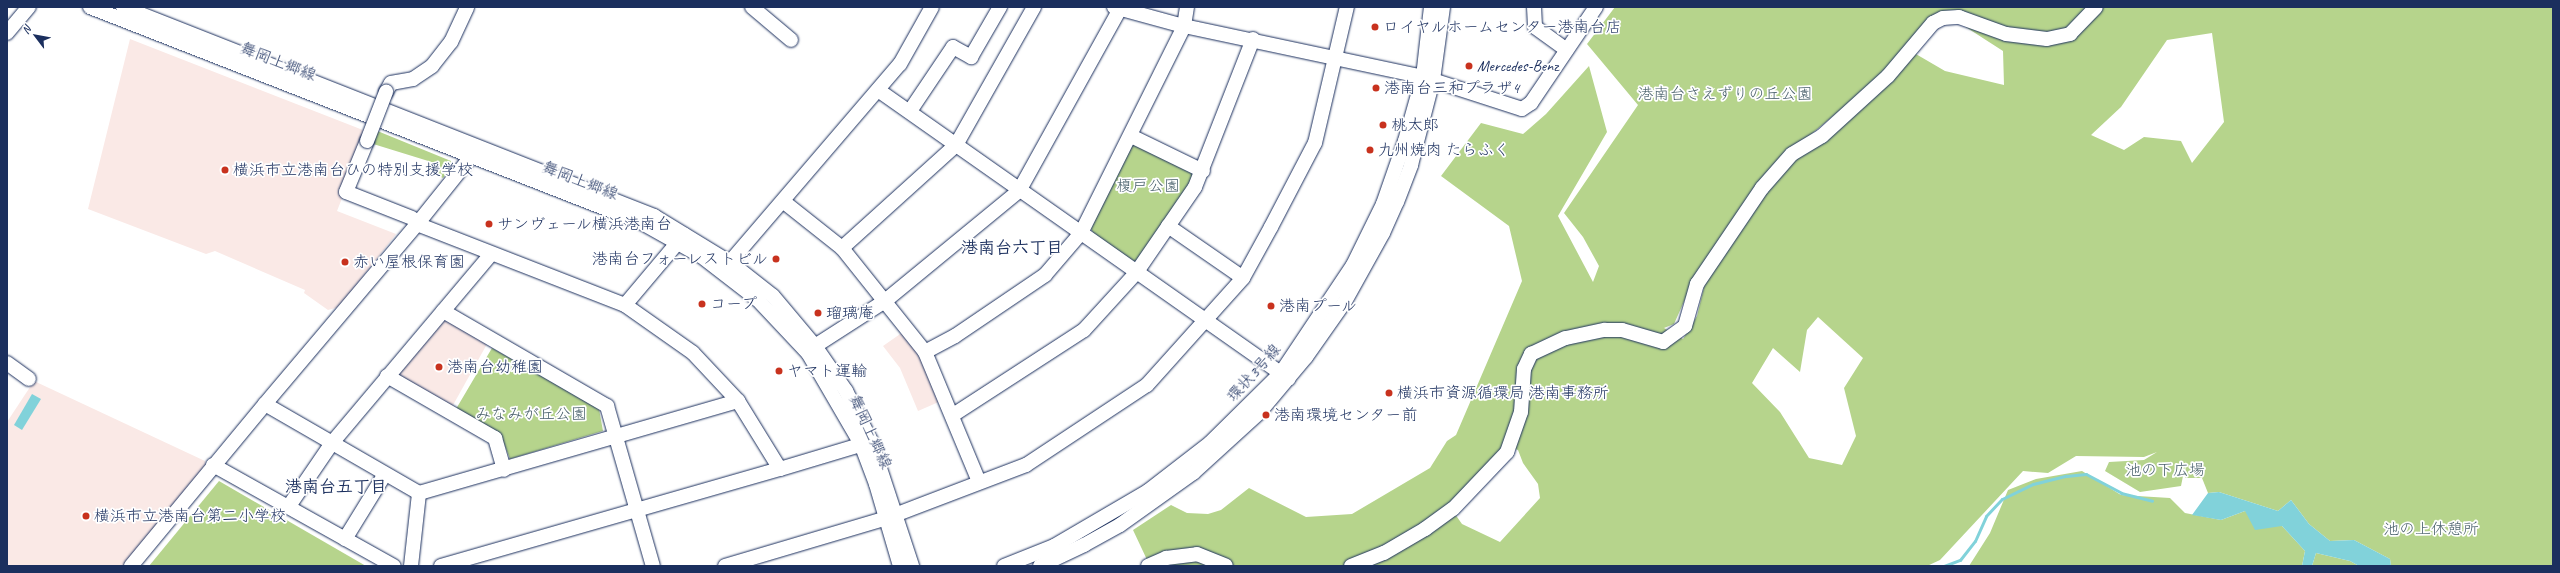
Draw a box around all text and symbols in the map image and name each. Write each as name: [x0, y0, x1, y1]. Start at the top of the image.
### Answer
north arrow: [16, 16, 56, 56]
place label: ロイヤルホームセンター港南台店: [1383, 17, 1623, 37]
marker: ロイヤルホームセンター港南台店: [1370, 22, 1380, 32]
text: N: [18, 23, 34, 36]
street label: 舞岡上郷線: [237, 39, 319, 85]
place label: Mercedes-Benz: [1477, 56, 1558, 76]
marker: Mercedes-Benz: [1464, 61, 1474, 71]
place label: 港南台三和プラザ4: [1384, 78, 1519, 98]
marker: 港南台三和プラザ4: [1371, 83, 1381, 93]
park label: 港南台さえずりの丘公園: [1637, 84, 1813, 104]
place label: 桃太郎: [1391, 115, 1439, 135]
marker: 桃太郎: [1378, 120, 1388, 130]
place label: 九州焼肉 たらふく: [1378, 140, 1510, 160]
marker: 九州焼肉 たらふく: [1365, 145, 1375, 155]
street label: 舞岡上郷線: [539, 158, 621, 204]
place label: 横浜市立港南台ひの特別支援学校: [233, 160, 473, 180]
marker: 横浜市立港南台ひの特別支援学校: [220, 165, 230, 175]
park label: 榎戸公園: [1116, 176, 1180, 196]
place label: サンヴェール横浜港南台: [497, 214, 673, 234]
marker: サンヴェール横浜港南台: [484, 219, 494, 229]
district label: 港南台六丁目: [961, 238, 1063, 258]
place label: 港南台フォーレストビル: [592, 249, 768, 269]
place label: 赤い屋根保育園: [353, 252, 465, 272]
marker: 港南台フォーレストビル: [771, 254, 781, 264]
marker: 赤い屋根保育園: [340, 257, 350, 267]
place label: コープ: [710, 294, 758, 314]
place label: 港南プール: [1279, 296, 1358, 316]
marker: コープ: [697, 299, 707, 309]
marker: 港南プール: [1266, 301, 1276, 311]
place label: 瑠璃庵: [826, 303, 874, 323]
marker: 瑠璃庵: [813, 308, 823, 318]
street label: 環状3号線: [1223, 340, 1285, 406]
place label: 港南台幼稚園: [447, 357, 543, 377]
place label: ヤマト運輸: [787, 361, 867, 381]
marker: 港南台幼稚園: [434, 362, 444, 372]
marker: ヤマト運輸: [774, 366, 784, 376]
place label: 横浜市資源循環局 港南事務所: [1397, 383, 1609, 403]
marker: 横浜市資源循環局 港南事務所: [1384, 388, 1394, 398]
street label: 舞岡上郷線: [844, 392, 896, 472]
park label: みなみが丘公園: [475, 404, 587, 424]
place label: 港南環境センター前: [1274, 405, 1418, 425]
marker: 港南環境センター前: [1261, 410, 1271, 420]
park label: 池の下広場: [2125, 460, 2205, 480]
district label: 港南台五丁目: [285, 477, 387, 497]
place label: 横浜市立港南台第二小学校: [94, 506, 286, 526]
marker: 横浜市立港南台第二小学校: [81, 511, 91, 521]
park label: 池の上休憩所: [2383, 519, 2479, 539]

